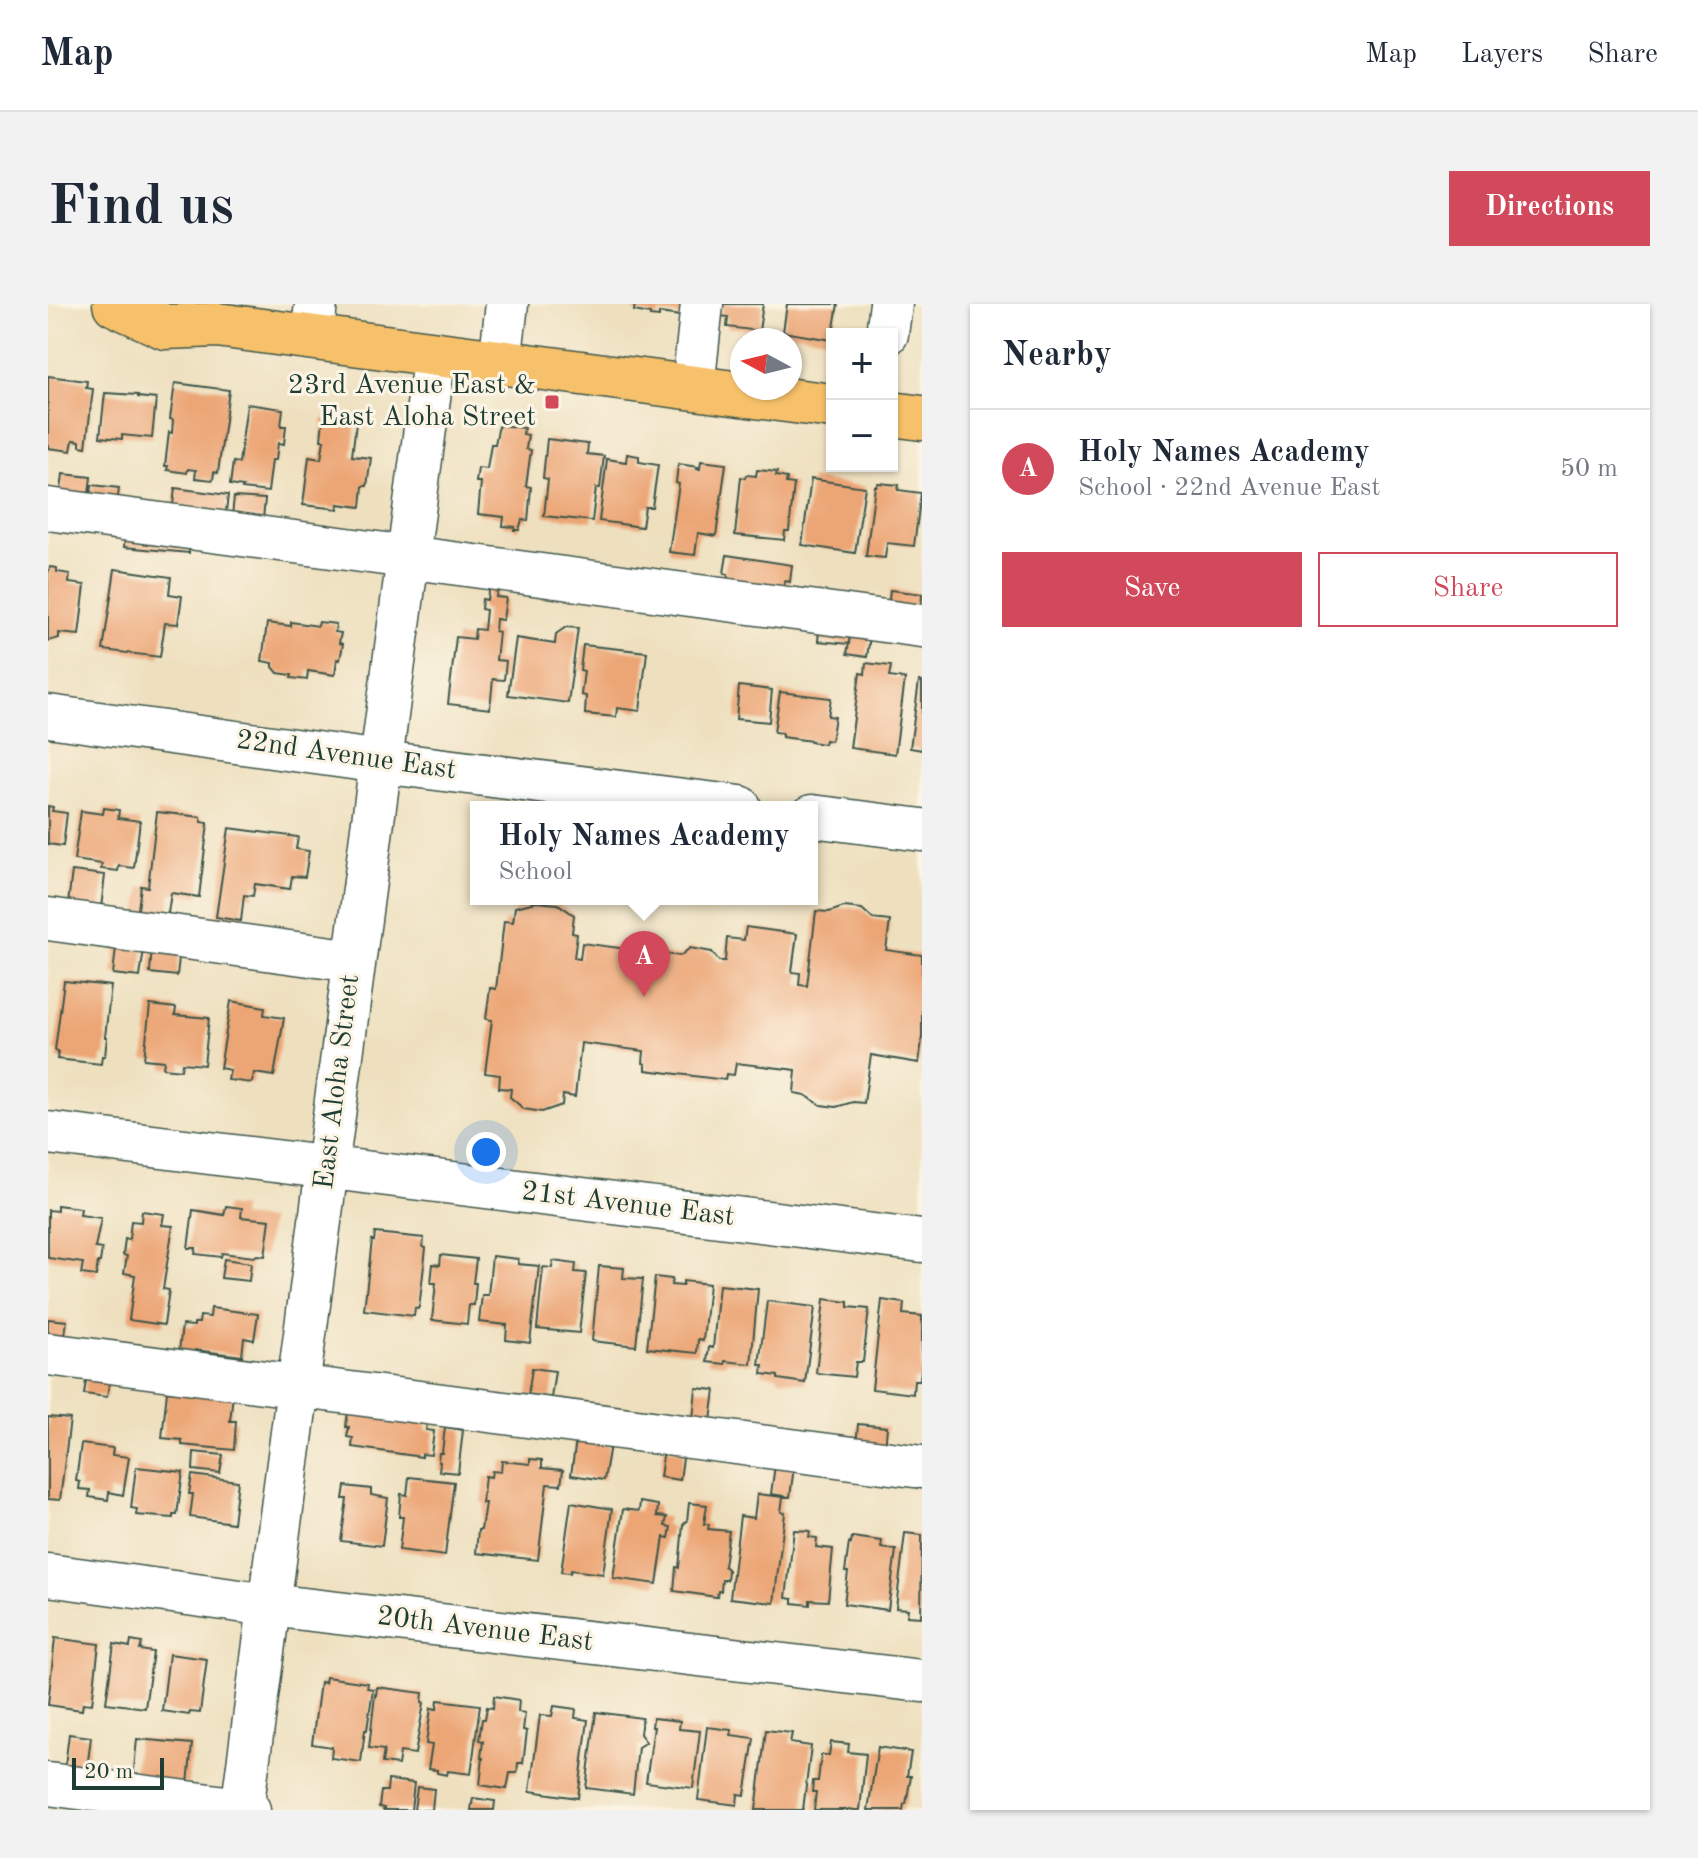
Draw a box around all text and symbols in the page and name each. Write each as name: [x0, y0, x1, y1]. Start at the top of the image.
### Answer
text: Map: [40, 36, 114, 74]
text: Map: [1365, 41, 1417, 69]
text: Layers: [1461, 41, 1543, 69]
text: Share: [1587, 41, 1658, 69]
button: Directions: [1449, 171, 1650, 246]
text: Find us: [48, 180, 234, 236]
north arrow: [730, 328, 802, 400]
map controls: [826, 328, 898, 472]
button: +: [826, 328, 898, 400]
text: Nearby: [1002, 339, 1112, 373]
place label: 23rd Avenue East & East Aloha Street: [288, 372, 536, 432]
marker: 23rd Avenue East & East Aloha Street: [543, 393, 561, 411]
button: −: [826, 400, 898, 472]
text: Holy Names Academy: [1078, 438, 1370, 468]
text: A: [1018, 456, 1038, 482]
text: 50 m: [1560, 456, 1618, 482]
text: School · 22nd Avenue East: [1078, 475, 1380, 501]
button: Save: [1002, 552, 1302, 627]
button: Share: [1318, 552, 1618, 627]
street label: 22nd Avenue East: [234, 727, 458, 785]
popup: [470, 801, 818, 905]
text: Holy Names Academy: [498, 822, 790, 852]
text: School: [498, 859, 573, 885]
pin: A: [618, 931, 670, 997]
street label: East Aloha Street: [311, 973, 365, 1191]
your location: [466, 1132, 506, 1172]
street label: 21st Avenue East: [520, 1178, 736, 1232]
street label: 20th Avenue East: [375, 1603, 595, 1657]
scale bar: [72, 1754, 164, 1790]
text: 20 m: [84, 1761, 133, 1783]

